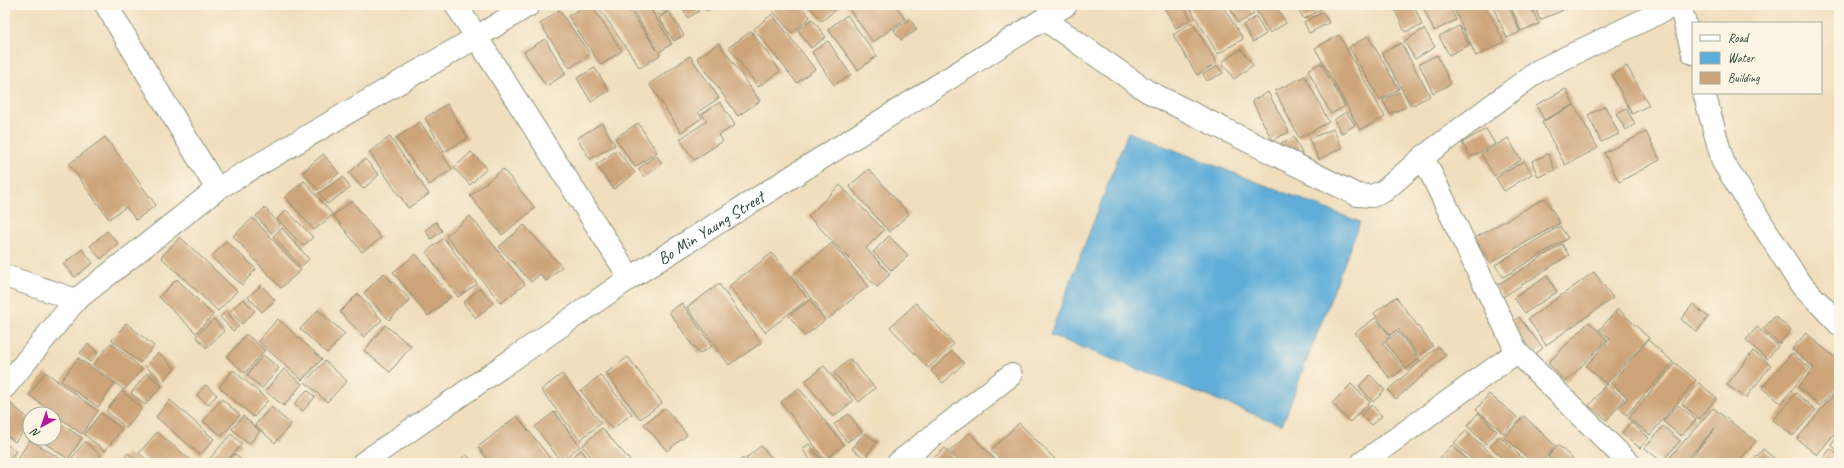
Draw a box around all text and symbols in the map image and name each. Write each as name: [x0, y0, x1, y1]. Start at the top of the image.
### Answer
legend: [1692, 22, 1822, 94]
text: Road: [1728, 30, 1750, 46]
text: Water: [1728, 50, 1756, 66]
text: Building: [1728, 70, 1760, 86]
street label: Bo Min Yaung Street: [654, 185, 770, 269]
north arrow: [22, 406, 62, 446]
text: N: [27, 425, 43, 441]

